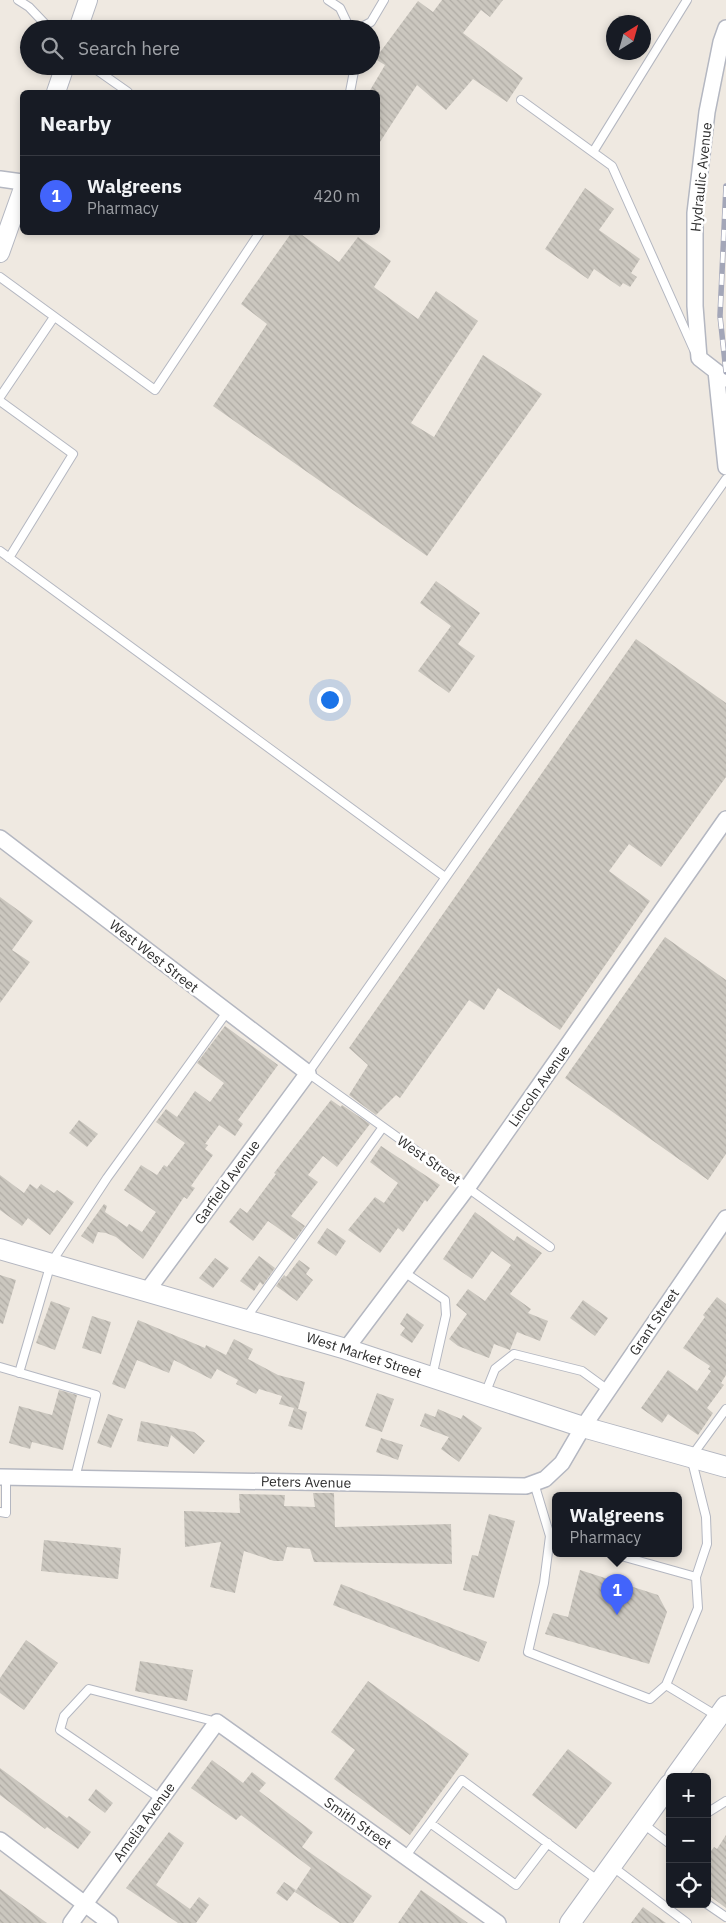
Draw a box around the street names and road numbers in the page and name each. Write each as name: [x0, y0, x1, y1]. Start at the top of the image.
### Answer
street label: Hydraulic Avenue: [686, 121, 716, 233]
street label: West West Street: [106, 916, 202, 996]
street label: Lincoln Avenue: [504, 1042, 574, 1130]
street label: West Street: [394, 1132, 464, 1188]
street label: Garfield Avenue: [190, 1136, 264, 1228]
street label: Grant Street: [625, 1285, 683, 1359]
street label: West Market Street: [304, 1328, 424, 1382]
street label: Peters Avenue: [261, 1472, 352, 1492]
street label: Amelia Avenue: [109, 1779, 179, 1865]
street label: Smith Street: [321, 1793, 395, 1853]

